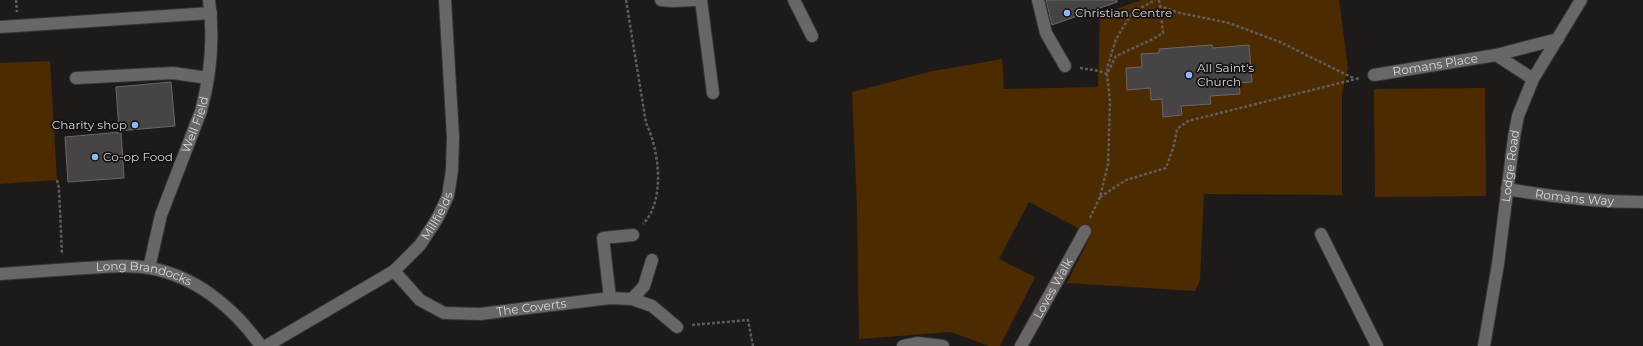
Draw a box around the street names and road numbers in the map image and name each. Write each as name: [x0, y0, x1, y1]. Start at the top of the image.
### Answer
street label: Romans Place: [1391, 50, 1479, 79]
street label: Well Field: [178, 95, 211, 155]
street label: Lodge Road: [1498, 128, 1522, 203]
street label: Romans Way: [1534, 186, 1615, 208]
street label: Millfields: [417, 191, 456, 243]
street label: Loves Walk: [1030, 254, 1076, 321]
street label: Long Brandocks: [95, 258, 195, 289]
street label: The Coverts: [495, 295, 567, 319]

